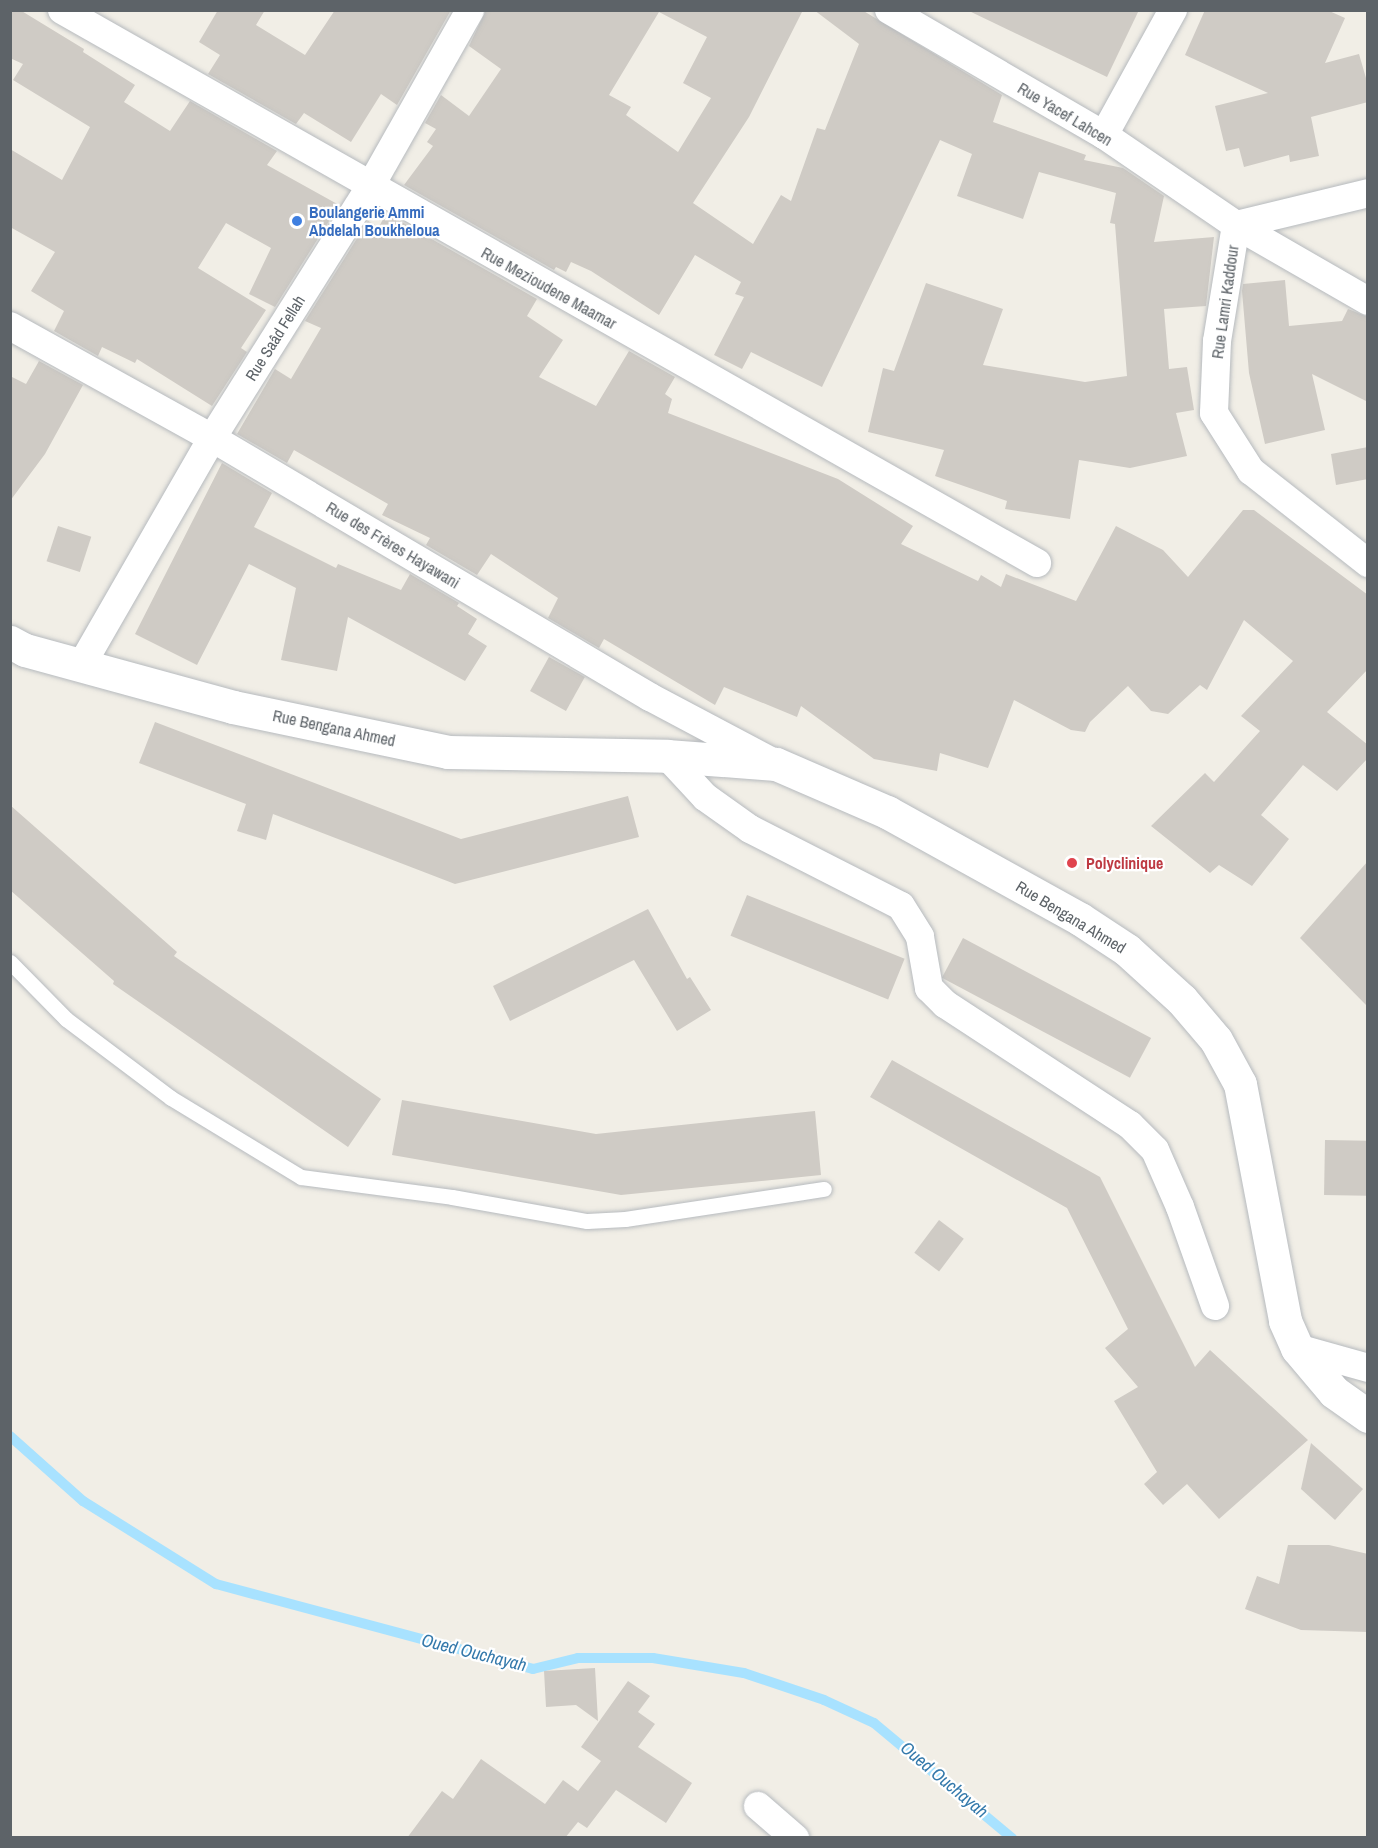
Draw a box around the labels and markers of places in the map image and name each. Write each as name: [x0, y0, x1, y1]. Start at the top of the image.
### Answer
place label: Boulangerie Ammi Abdelah Boukheloua: [309, 202, 439, 240]
marker: Boulangerie Ammi Abdelah Boukheloua: [290, 214, 304, 228]
place label: Polyclinique: [1086, 853, 1163, 873]
marker: Polyclinique: [1063, 854, 1081, 872]

